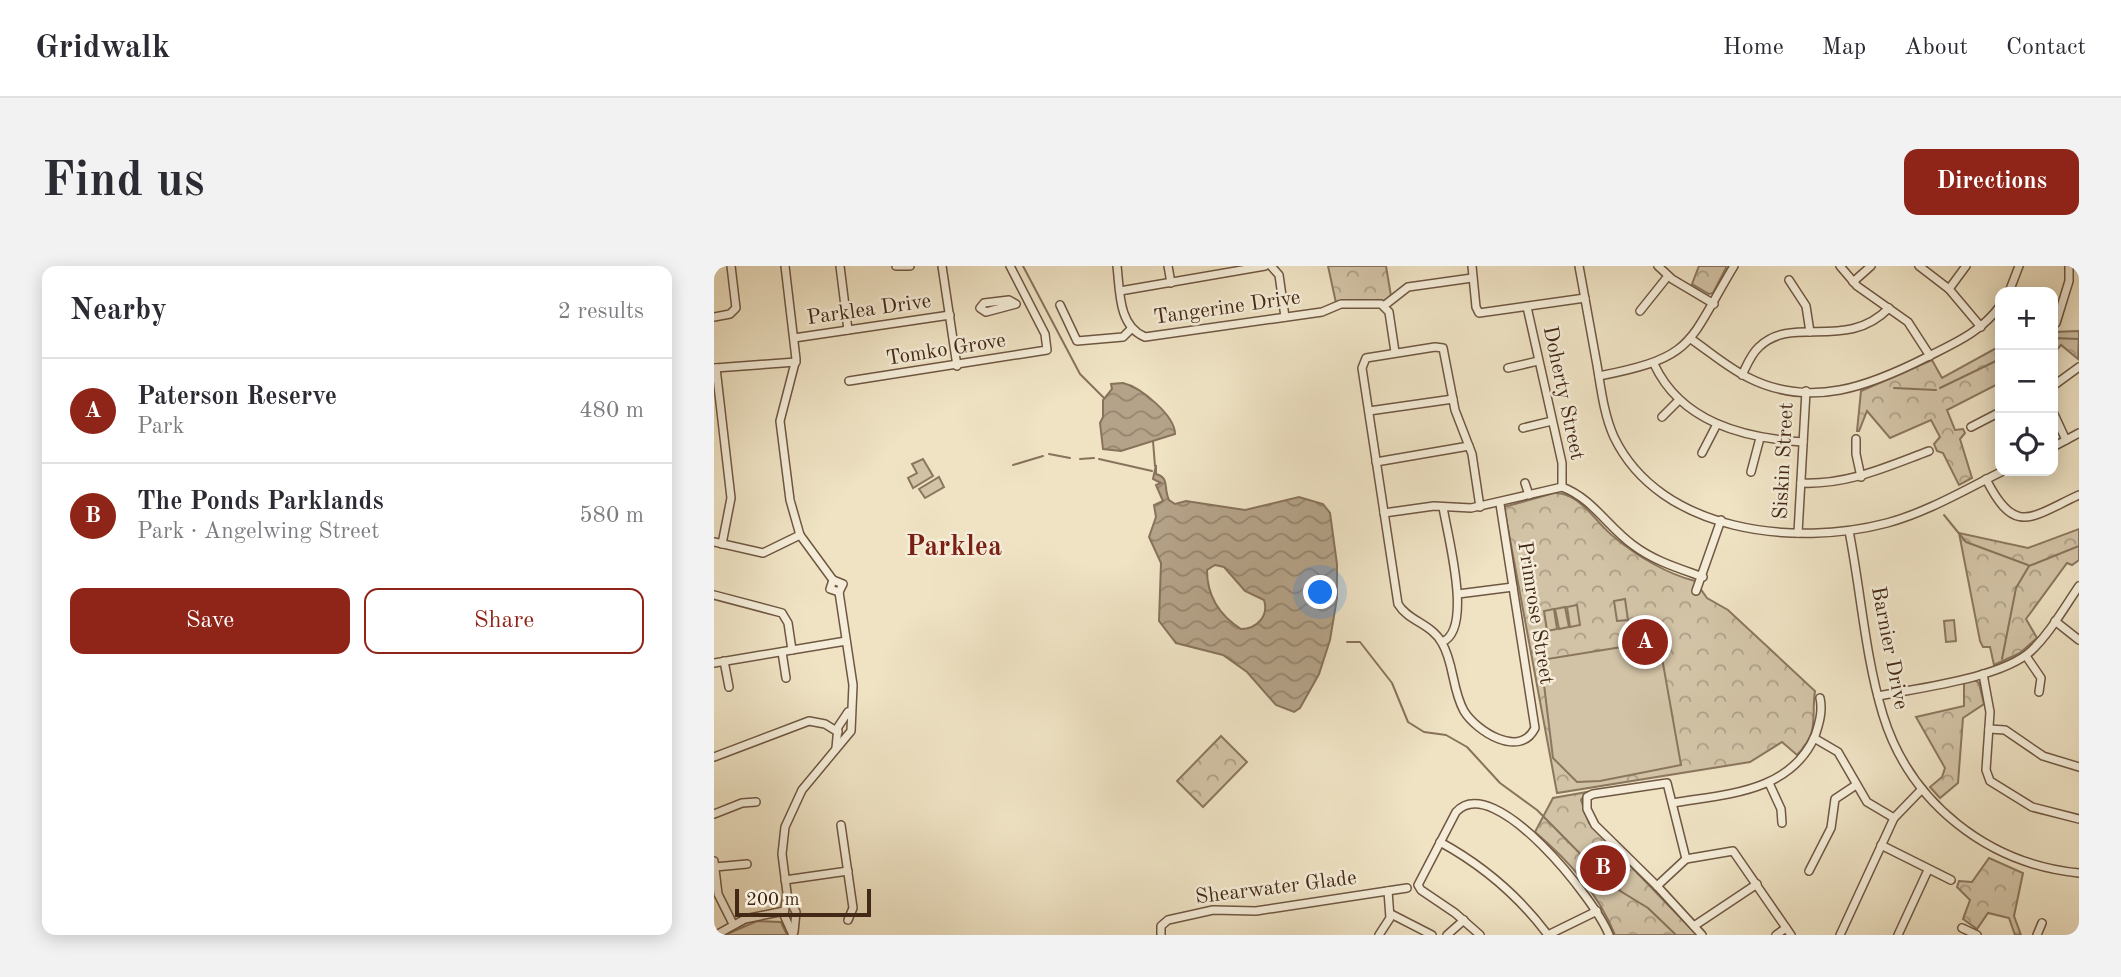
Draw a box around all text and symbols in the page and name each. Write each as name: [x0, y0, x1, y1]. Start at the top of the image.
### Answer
text: Gridwalk: [35, 32, 170, 65]
text: Home: [1723, 36, 1784, 60]
text: Map: [1822, 36, 1866, 60]
text: About: [1904, 36, 1968, 60]
text: Contact: [2006, 36, 2086, 60]
button: Directions: [1904, 149, 2079, 215]
text: Find us: [42, 158, 205, 207]
street label: Tangerine Drive: [1152, 287, 1302, 329]
map controls: [1995, 287, 2058, 476]
button: +: [1995, 287, 2058, 350]
street label: Parklea Drive: [805, 291, 933, 329]
text: Nearby: [70, 296, 167, 326]
text: 2 results: [558, 300, 644, 323]
street label: Doherty Street: [1539, 324, 1587, 462]
street label: Tomko Grove: [885, 330, 1007, 370]
button: −: [1995, 350, 2058, 413]
text: Paterson Reserve: [137, 384, 337, 410]
text: A: [84, 399, 102, 422]
text: 480 m: [579, 399, 644, 422]
street label: Siskin Street: [1770, 402, 1798, 520]
button: locate: [1995, 413, 2058, 476]
text: Park: [137, 415, 184, 438]
text: The Ponds Parklands: [137, 489, 384, 515]
text: B: [85, 504, 101, 527]
text: 580 m: [579, 504, 644, 527]
text: Park · Angelwing Street: [137, 520, 379, 543]
district label: Parklea: [906, 534, 1002, 562]
street label: Primrose Street: [1513, 540, 1557, 686]
your location: [1303, 575, 1337, 609]
street label: Barnier Drive: [1867, 585, 1911, 711]
button: Save: [70, 588, 350, 654]
button: Share: [364, 588, 644, 654]
pin: A: [1622, 616, 1668, 668]
pin: B: [1580, 842, 1626, 894]
street label: Shearwater Glade: [1194, 868, 1358, 908]
scale bar: [735, 886, 872, 918]
text: 200 m: [746, 891, 799, 910]

